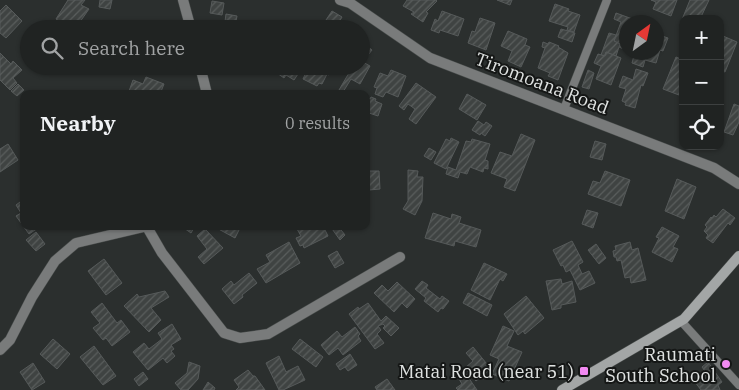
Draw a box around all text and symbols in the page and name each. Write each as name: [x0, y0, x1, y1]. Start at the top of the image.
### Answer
north arrow: [619, 15, 664, 60]
map controls: [679, 15, 724, 150]
button: +: [679, 15, 724, 60]
search box: [20, 20, 370, 75]
icon: search: [38, 34, 66, 62]
text: Search here: [78, 36, 185, 60]
street label: Tiromoana Road: [472, 47, 612, 119]
button: −: [679, 60, 724, 105]
button: locate: [679, 105, 724, 150]
text: Nearby: [40, 109, 116, 137]
text: 0 results: [285, 113, 350, 133]
place label: Raumati South School: [605, 343, 716, 387]
marker: Raumati South School: [720, 358, 732, 370]
place label: Matai Road (near 51): [399, 360, 574, 383]
marker: Matai Road (near 51): [578, 365, 590, 377]

